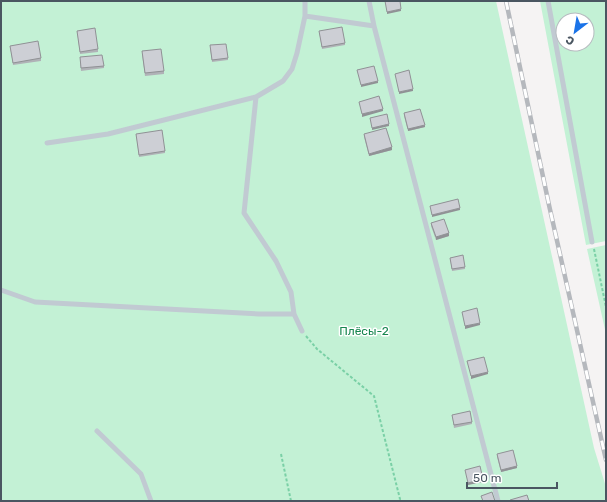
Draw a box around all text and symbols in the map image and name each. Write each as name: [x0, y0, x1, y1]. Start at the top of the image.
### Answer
north arrow: [555, 12, 595, 52]
text: С: [563, 32, 577, 48]
park label: Плёсы-2: [339, 324, 389, 338]
scale bar: [467, 464, 557, 490]
text: 50 m: [473, 471, 501, 485]

